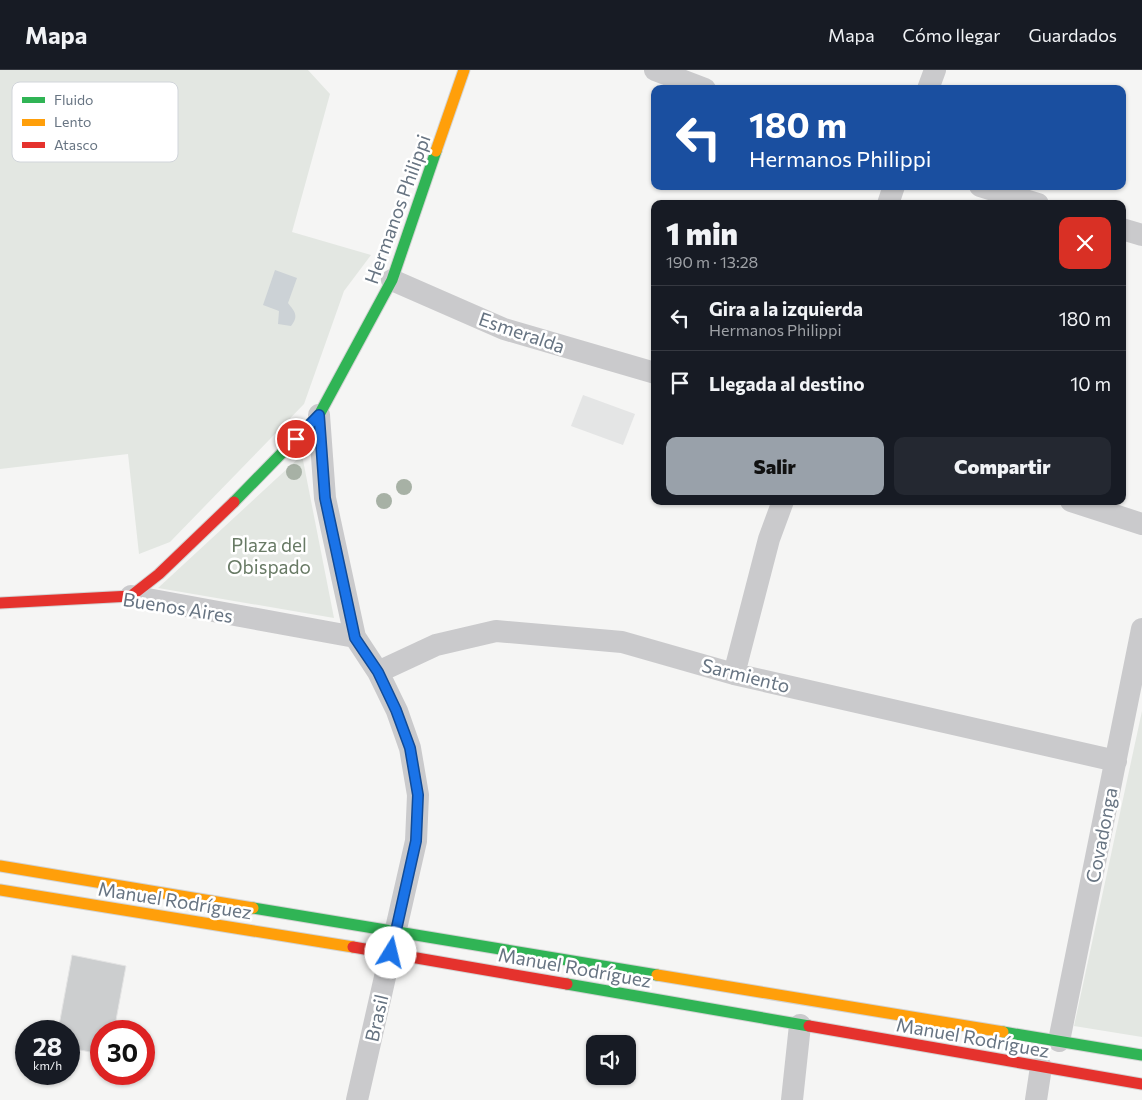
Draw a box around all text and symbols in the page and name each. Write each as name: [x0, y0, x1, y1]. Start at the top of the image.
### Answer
text: Mapa: [25, 20, 87, 49]
text: Mapa: [828, 24, 875, 46]
text: Cómo llegar: [903, 24, 1000, 46]
text: Guardados: [1028, 24, 1117, 46]
legend: [12, 82, 178, 162]
text: Fluido: [54, 91, 93, 108]
text: 180 m: [749, 102, 847, 145]
icon: left: [666, 105, 731, 170]
text: Lento: [54, 113, 91, 130]
street label: Hermanos Philippi: [359, 131, 435, 287]
text: Atasco: [54, 136, 98, 153]
text: Hermanos Philippi: [749, 145, 931, 172]
text: 1 min: [666, 214, 738, 251]
button: close: [1059, 217, 1111, 269]
text: 190 m · 13:28: [666, 252, 758, 271]
text: Gira a la izquierda: [709, 297, 863, 320]
icon: left: [666, 304, 694, 332]
street label: Esmeralda: [476, 307, 568, 357]
text: 180 m: [1059, 307, 1111, 330]
text: Hermanos Philippi: [709, 320, 842, 339]
icon: arrive: [666, 369, 694, 397]
text: Llegada al destino: [709, 372, 865, 395]
text: 10 m: [1070, 372, 1111, 395]
pin: [275, 418, 317, 460]
icon: arrive: [282, 425, 310, 453]
button: Salir: [666, 437, 884, 495]
button: Compartir: [894, 437, 1111, 495]
park label: Plaza del Obispado: [227, 533, 311, 578]
street label: Buenos Aires: [121, 587, 235, 627]
street label: Sarmiento: [700, 653, 792, 697]
street label: Covadonga: [1080, 785, 1122, 885]
street label: Manuel Rodríguez: [97, 877, 253, 923]
position arrow: [364, 926, 416, 978]
street label: Manuel Rodríguez: [497, 942, 653, 992]
street label: Brasil: [359, 992, 393, 1044]
street label: Manuel Rodríguez: [895, 1012, 1051, 1062]
speed limit sign: 30: [90, 1020, 155, 1085]
text: 28: [33, 1031, 62, 1061]
map controls: [586, 1035, 636, 1085]
button: sound: [586, 1035, 636, 1085]
text: km/h: [33, 1058, 62, 1072]

